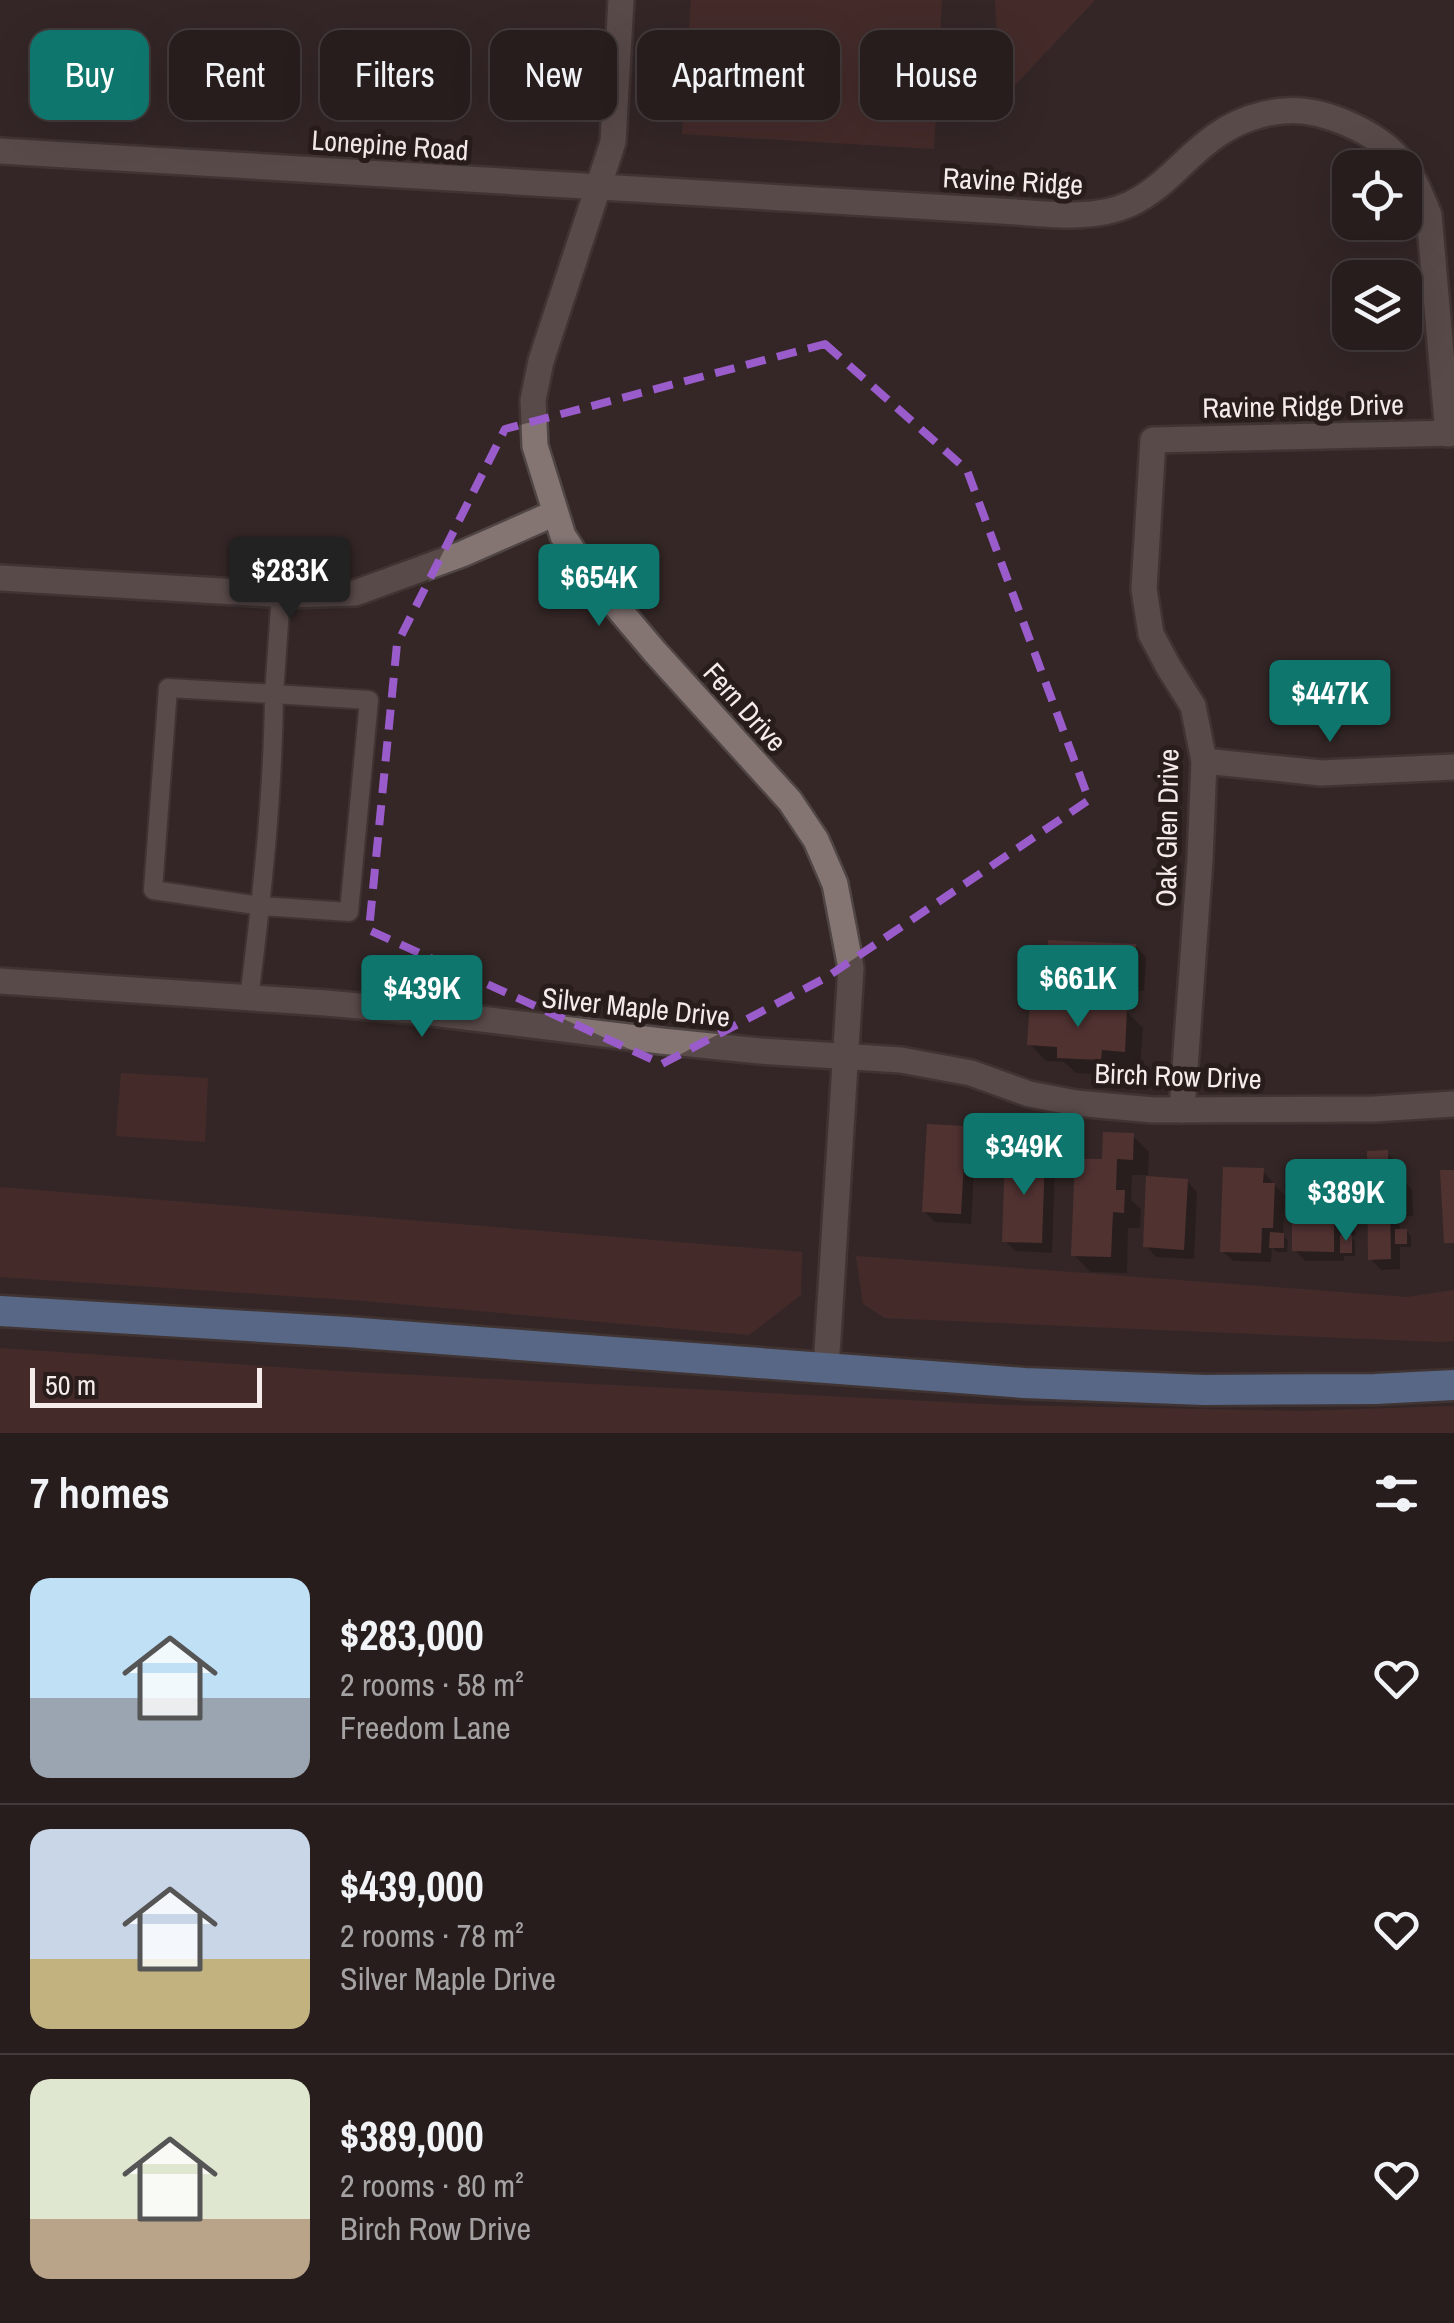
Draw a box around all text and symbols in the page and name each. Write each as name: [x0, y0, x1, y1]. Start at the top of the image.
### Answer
chip: Buy: [30, 30, 149, 120]
chip: Rent: [169, 30, 300, 120]
chip: Filters: [320, 30, 470, 120]
chip: New: [490, 30, 617, 120]
chip: Apartment: [637, 30, 840, 120]
chip: House: [860, 30, 1013, 120]
street label: Lonepine Road: [310, 121, 470, 169]
map controls: [1332, 150, 1422, 350]
button: locate: [1332, 150, 1422, 240]
street label: Ravine Ridge: [942, 158, 1084, 204]
button: layers: [1332, 260, 1422, 350]
street label: Ravine Ridge Drive: [1202, 385, 1404, 427]
pin: $283K: [220, 537, 360, 622]
pin: $654K: [529, 544, 669, 629]
text: $283K: [251, 548, 329, 591]
text: $654K: [560, 555, 638, 598]
street label: Fern Drive: [695, 654, 795, 760]
pin: $447K: [1260, 660, 1400, 745]
text: $447K: [1291, 671, 1369, 714]
street label: Oak Glen Drive: [1147, 749, 1187, 907]
pin: $661K: [1008, 945, 1148, 1030]
pin: $439K: [352, 955, 492, 1040]
text: $661K: [1039, 956, 1117, 999]
text: $439K: [383, 966, 461, 1009]
street label: Silver Maple Drive: [540, 978, 732, 1036]
street label: Birch Row Drive: [1094, 1054, 1262, 1098]
pin: $349K: [954, 1113, 1094, 1198]
text: $349K: [985, 1124, 1063, 1167]
pin: $389K: [1276, 1159, 1416, 1244]
text: $389K: [1307, 1170, 1385, 1213]
scale bar: [30, 1363, 262, 1408]
text: 50 m: [45, 1366, 96, 1404]
text: 7 homes: [30, 1465, 170, 1521]
icon: filters: [1369, 1466, 1424, 1521]
text: $283,000: [340, 1607, 484, 1663]
icon: home: [110, 1618, 230, 1738]
icon: heart: [1369, 1651, 1424, 1706]
text: 2 rooms · 58 m²: [340, 1663, 524, 1706]
text: Freedom Lane: [340, 1706, 511, 1749]
text: $439,000: [340, 1858, 484, 1914]
icon: home: [110, 1869, 230, 1989]
icon: heart: [1369, 1902, 1424, 1957]
text: 2 rooms · 78 m²: [340, 1914, 524, 1957]
text: Silver Maple Drive: [340, 1957, 556, 2000]
text: $389,000: [340, 2108, 484, 2164]
icon: home: [110, 2119, 230, 2239]
icon: heart: [1369, 2152, 1424, 2207]
text: 2 rooms · 80 m²: [340, 2164, 524, 2207]
text: Birch Row Drive: [340, 2207, 531, 2250]

